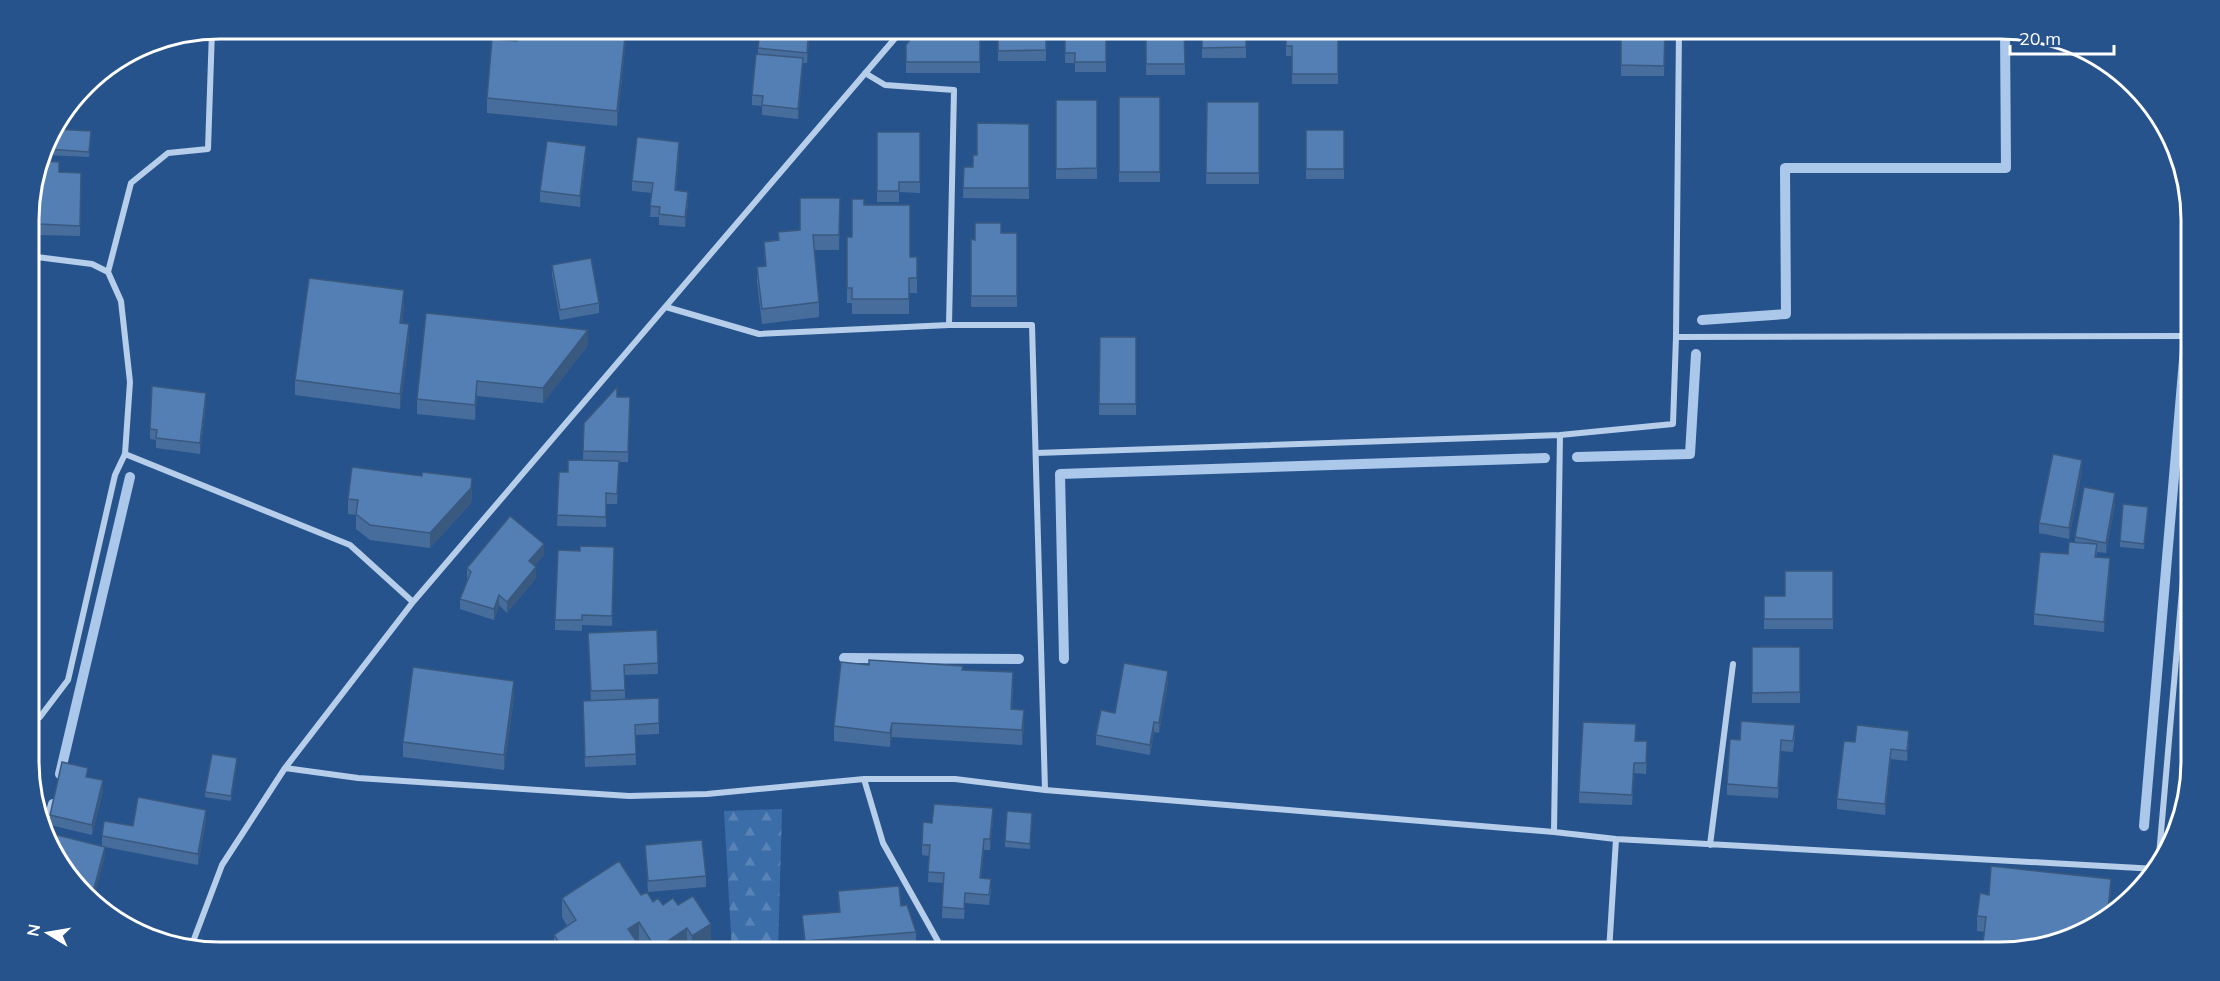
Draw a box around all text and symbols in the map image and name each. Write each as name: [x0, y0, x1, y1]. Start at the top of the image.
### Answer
scale bar: [2010, 18, 2114, 56]
text: 20 m: [2019, 27, 2061, 50]
north arrow: [18, 903, 78, 963]
text: N: [22, 922, 44, 938]

